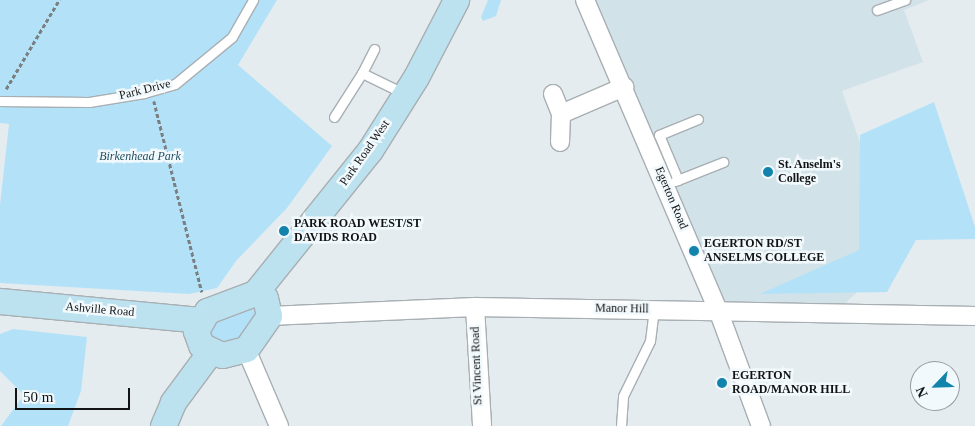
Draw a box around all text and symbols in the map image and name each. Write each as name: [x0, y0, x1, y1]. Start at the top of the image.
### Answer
street label: Park Drive: [118, 77, 172, 103]
street label: Park Road West: [337, 117, 393, 189]
park label: Birkenhead Park: [99, 150, 181, 164]
place label: St. Anselm's College: [778, 158, 841, 186]
street label: Egerton Road: [651, 165, 691, 231]
marker: St. Anselm's College: [762, 166, 774, 178]
place label: PARK ROAD WEST/ST DAVIDS ROAD: [294, 217, 421, 245]
marker: PARK ROAD WEST/ST DAVIDS ROAD: [278, 225, 290, 237]
place label: EGERTON RD/ST ANSELMS COLLEGE: [704, 237, 824, 265]
marker: EGERTON RD/ST ANSELMS COLLEGE: [688, 245, 700, 257]
street label: Ashville Road: [65, 300, 135, 320]
street label: Manor Hill: [595, 301, 649, 317]
street label: St Vincent Road: [468, 326, 486, 406]
north arrow: [910, 361, 960, 411]
place label: EGERTON ROAD/MANOR HILL: [732, 369, 850, 397]
marker: EGERTON ROAD/MANOR HILL: [716, 377, 728, 389]
scale bar: [18, 378, 132, 410]
text: N: [913, 384, 931, 400]
text: 50 m: [23, 389, 53, 405]

